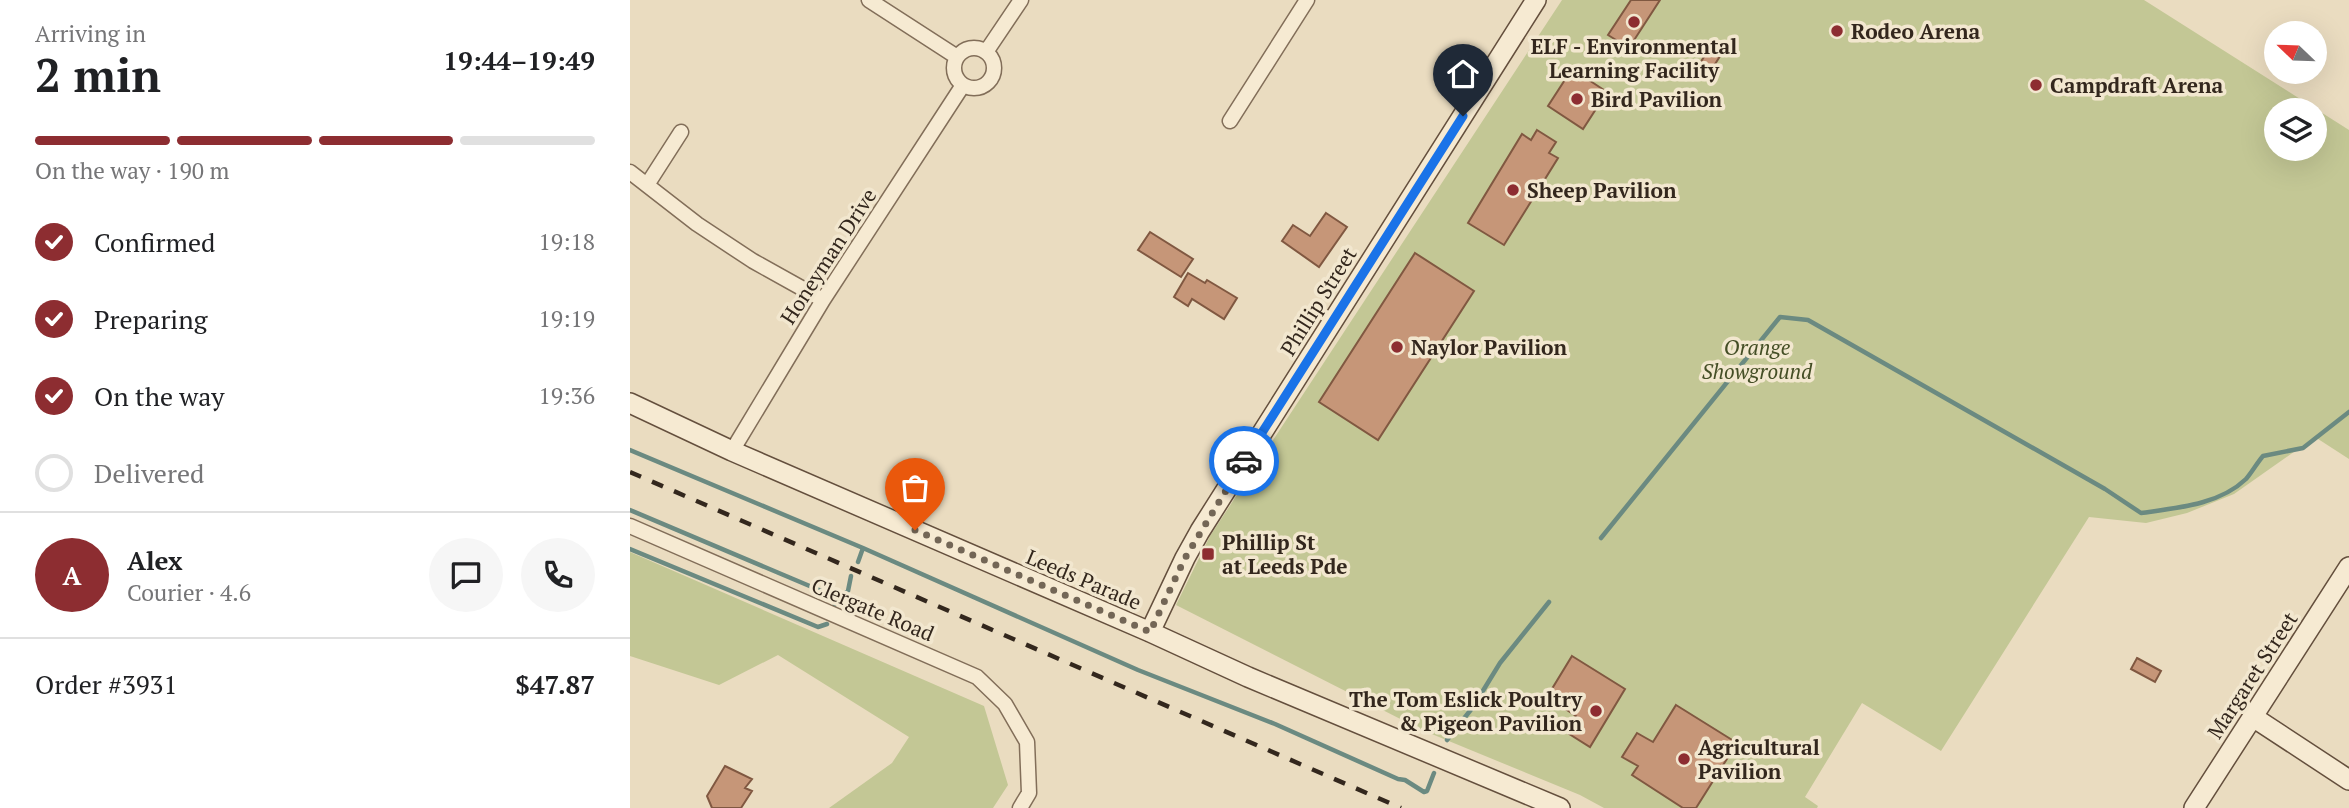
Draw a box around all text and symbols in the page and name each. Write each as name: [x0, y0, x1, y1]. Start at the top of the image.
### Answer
marker: ELF - Environmental Learning Facility: [1626, 14, 1642, 30]
place label: Rodeo Arena: [1851, 17, 1981, 45]
text: Arriving in: [35, 18, 146, 49]
north arrow: [2264, 21, 2328, 84]
map controls: [2264, 21, 2327, 161]
marker: Rodeo Arena: [1829, 23, 1845, 39]
place label: ELF - Environmental Learning Facility: [1531, 32, 1737, 84]
text: 19:44–19:49: [443, 43, 595, 77]
text: 2 min: [35, 44, 161, 105]
pin: [1433, 44, 1493, 116]
icon: home: [1444, 55, 1482, 93]
place label: Campdraft Arena: [2050, 71, 2224, 99]
marker: Campdraft Arena: [2028, 77, 2044, 93]
place label: Bird Pavilion: [1591, 85, 1723, 113]
marker: Bird Pavilion: [1569, 91, 1585, 107]
button: layers: [2264, 98, 2327, 161]
text: On the way · 190 m: [35, 155, 229, 186]
place label: Sheep Pavilion: [1527, 176, 1677, 204]
marker: Sheep Pavilion: [1505, 182, 1521, 198]
street label: Honeyman Drive: [774, 183, 882, 329]
icon: check: [35, 223, 73, 261]
text: Confirmed: [94, 225, 215, 259]
text: 19:18: [538, 226, 595, 257]
street label: Phillip Street: [1273, 241, 1363, 361]
icon: check: [35, 300, 73, 338]
text: Preparing: [94, 302, 207, 336]
text: 19:19: [538, 303, 595, 334]
place label: Naylor Pavilion: [1411, 333, 1568, 361]
park label: Orange Showground: [1702, 333, 1813, 385]
marker: Naylor Pavilion: [1389, 339, 1405, 355]
icon: check: [35, 377, 73, 415]
text: On the way: [94, 379, 225, 413]
text: 19:36: [538, 380, 595, 411]
courier: [1209, 426, 1279, 496]
icon: car: [1225, 442, 1263, 480]
text: Delivered: [94, 456, 204, 490]
pin: [885, 458, 945, 530]
icon: bag: [896, 469, 934, 507]
place label: Phillip St at Leeds Pde: [1222, 528, 1348, 580]
button: chat: [429, 538, 503, 612]
button: phone: [521, 538, 595, 612]
street label: Leeds Parade: [1022, 542, 1146, 616]
text: Alex: [127, 543, 183, 577]
marker: Phillip St at Leeds Pde: [1200, 546, 1216, 562]
text: A: [63, 558, 81, 592]
street label: Clergate Road: [807, 571, 939, 648]
text: Courier · 4.6: [127, 577, 251, 608]
street label: Margaret Street: [2200, 606, 2304, 744]
text: Order #3931: [35, 667, 177, 701]
text: $47.87: [515, 667, 595, 701]
place label: The Tom Eslick Poultry & Pigeon Pavilion: [1349, 685, 1583, 737]
marker: The Tom Eslick Poultry & Pigeon Pavilion: [1588, 703, 1604, 719]
place label: Agricultural Pavilion: [1698, 733, 1820, 785]
marker: Agricultural Pavilion: [1676, 751, 1692, 767]

